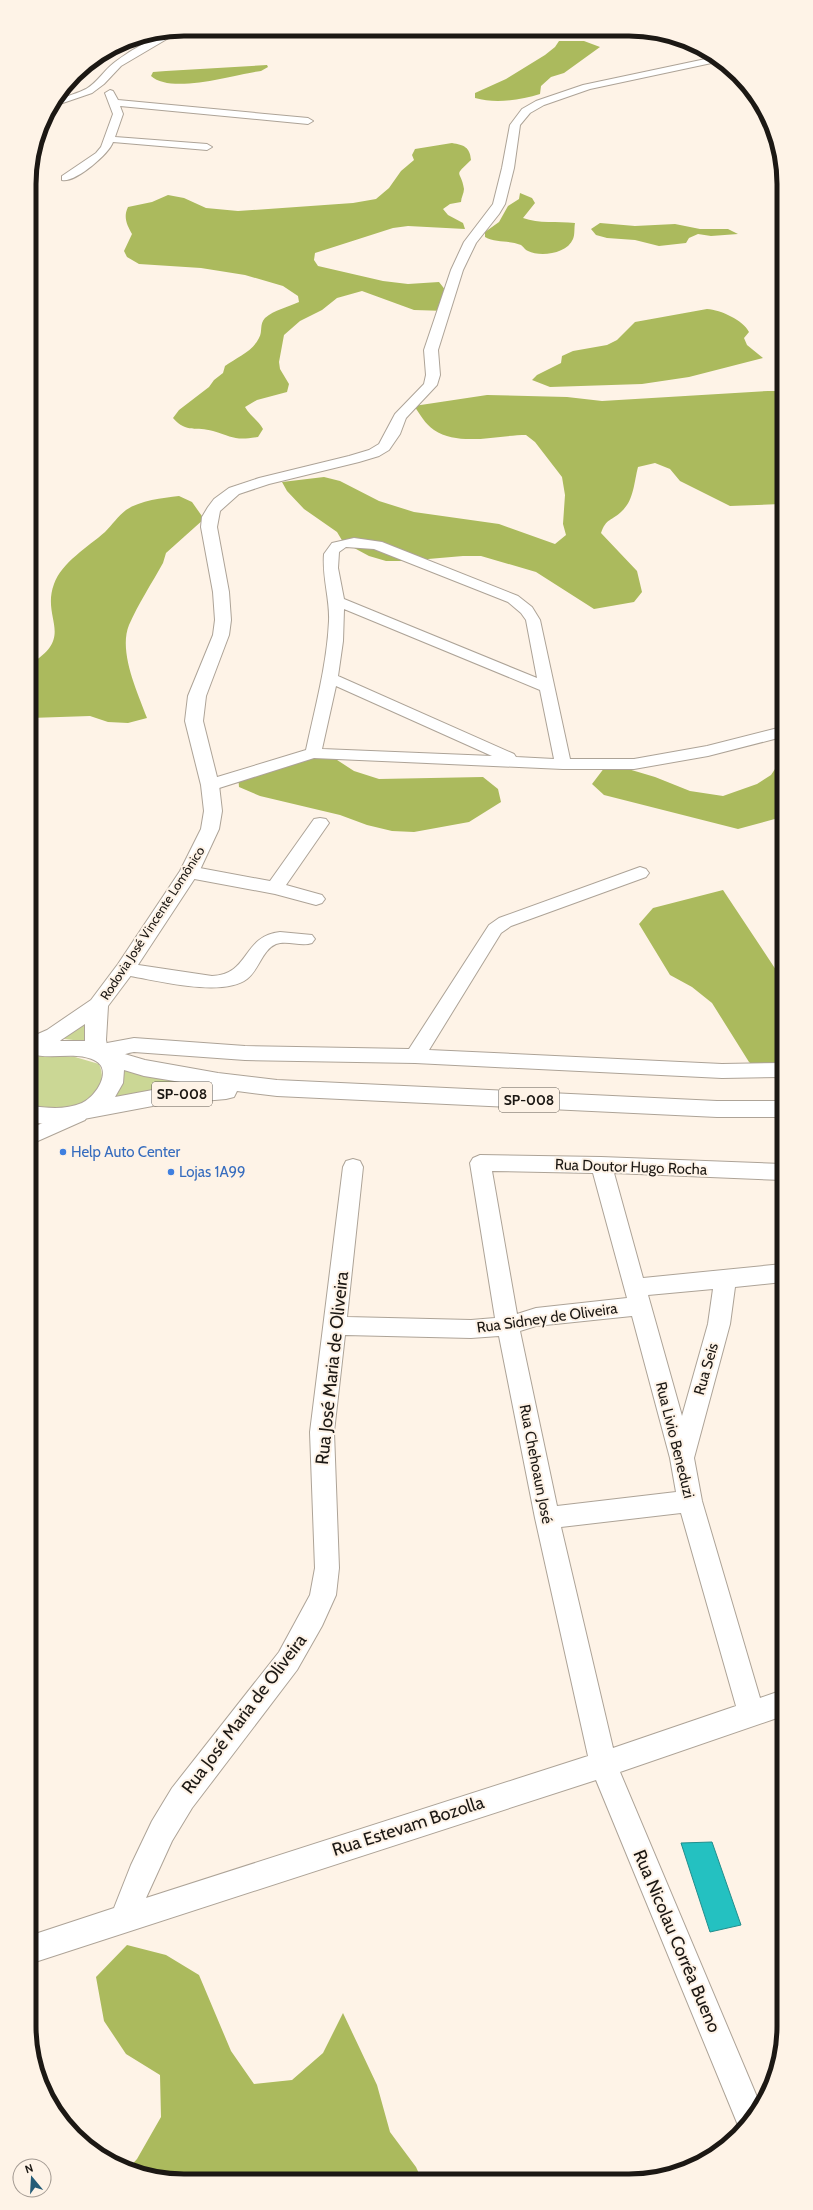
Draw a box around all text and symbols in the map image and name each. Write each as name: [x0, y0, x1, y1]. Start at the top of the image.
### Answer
street label: Rodovia José Vincente Lomônico: [96, 843, 208, 1003]
road number: SP-008: [152, 1082, 212, 1106]
road number: SP-008: [499, 1088, 559, 1112]
place label: Help Auto Center: [71, 1143, 181, 1161]
marker: Help Auto Center: [58, 1147, 68, 1157]
street label: Rua Doutor Hugo Rocha: [555, 1155, 708, 1179]
place label: Lojas 1A99: [179, 1163, 246, 1181]
marker: Lojas 1A99: [166, 1167, 176, 1177]
street label: Rua José Maria de Oliveira: [311, 1270, 353, 1466]
street label: Rua Sidney de Oliveira: [475, 1299, 619, 1337]
street label: Rua Seis: [690, 1341, 722, 1397]
street label: Rua Livio Beneduzi: [652, 1380, 698, 1500]
street label: Rua Chehoaun José: [516, 1403, 556, 1526]
street label: Rua José Maria de Oliveira: [177, 1630, 311, 1798]
street label: Rua Estevam Bozolla: [329, 1791, 487, 1861]
street label: Rua Nicolau Corrêa Bueno: [628, 1846, 726, 2036]
north arrow: [12, 2158, 52, 2198]
text: N: [23, 2161, 35, 2176]

